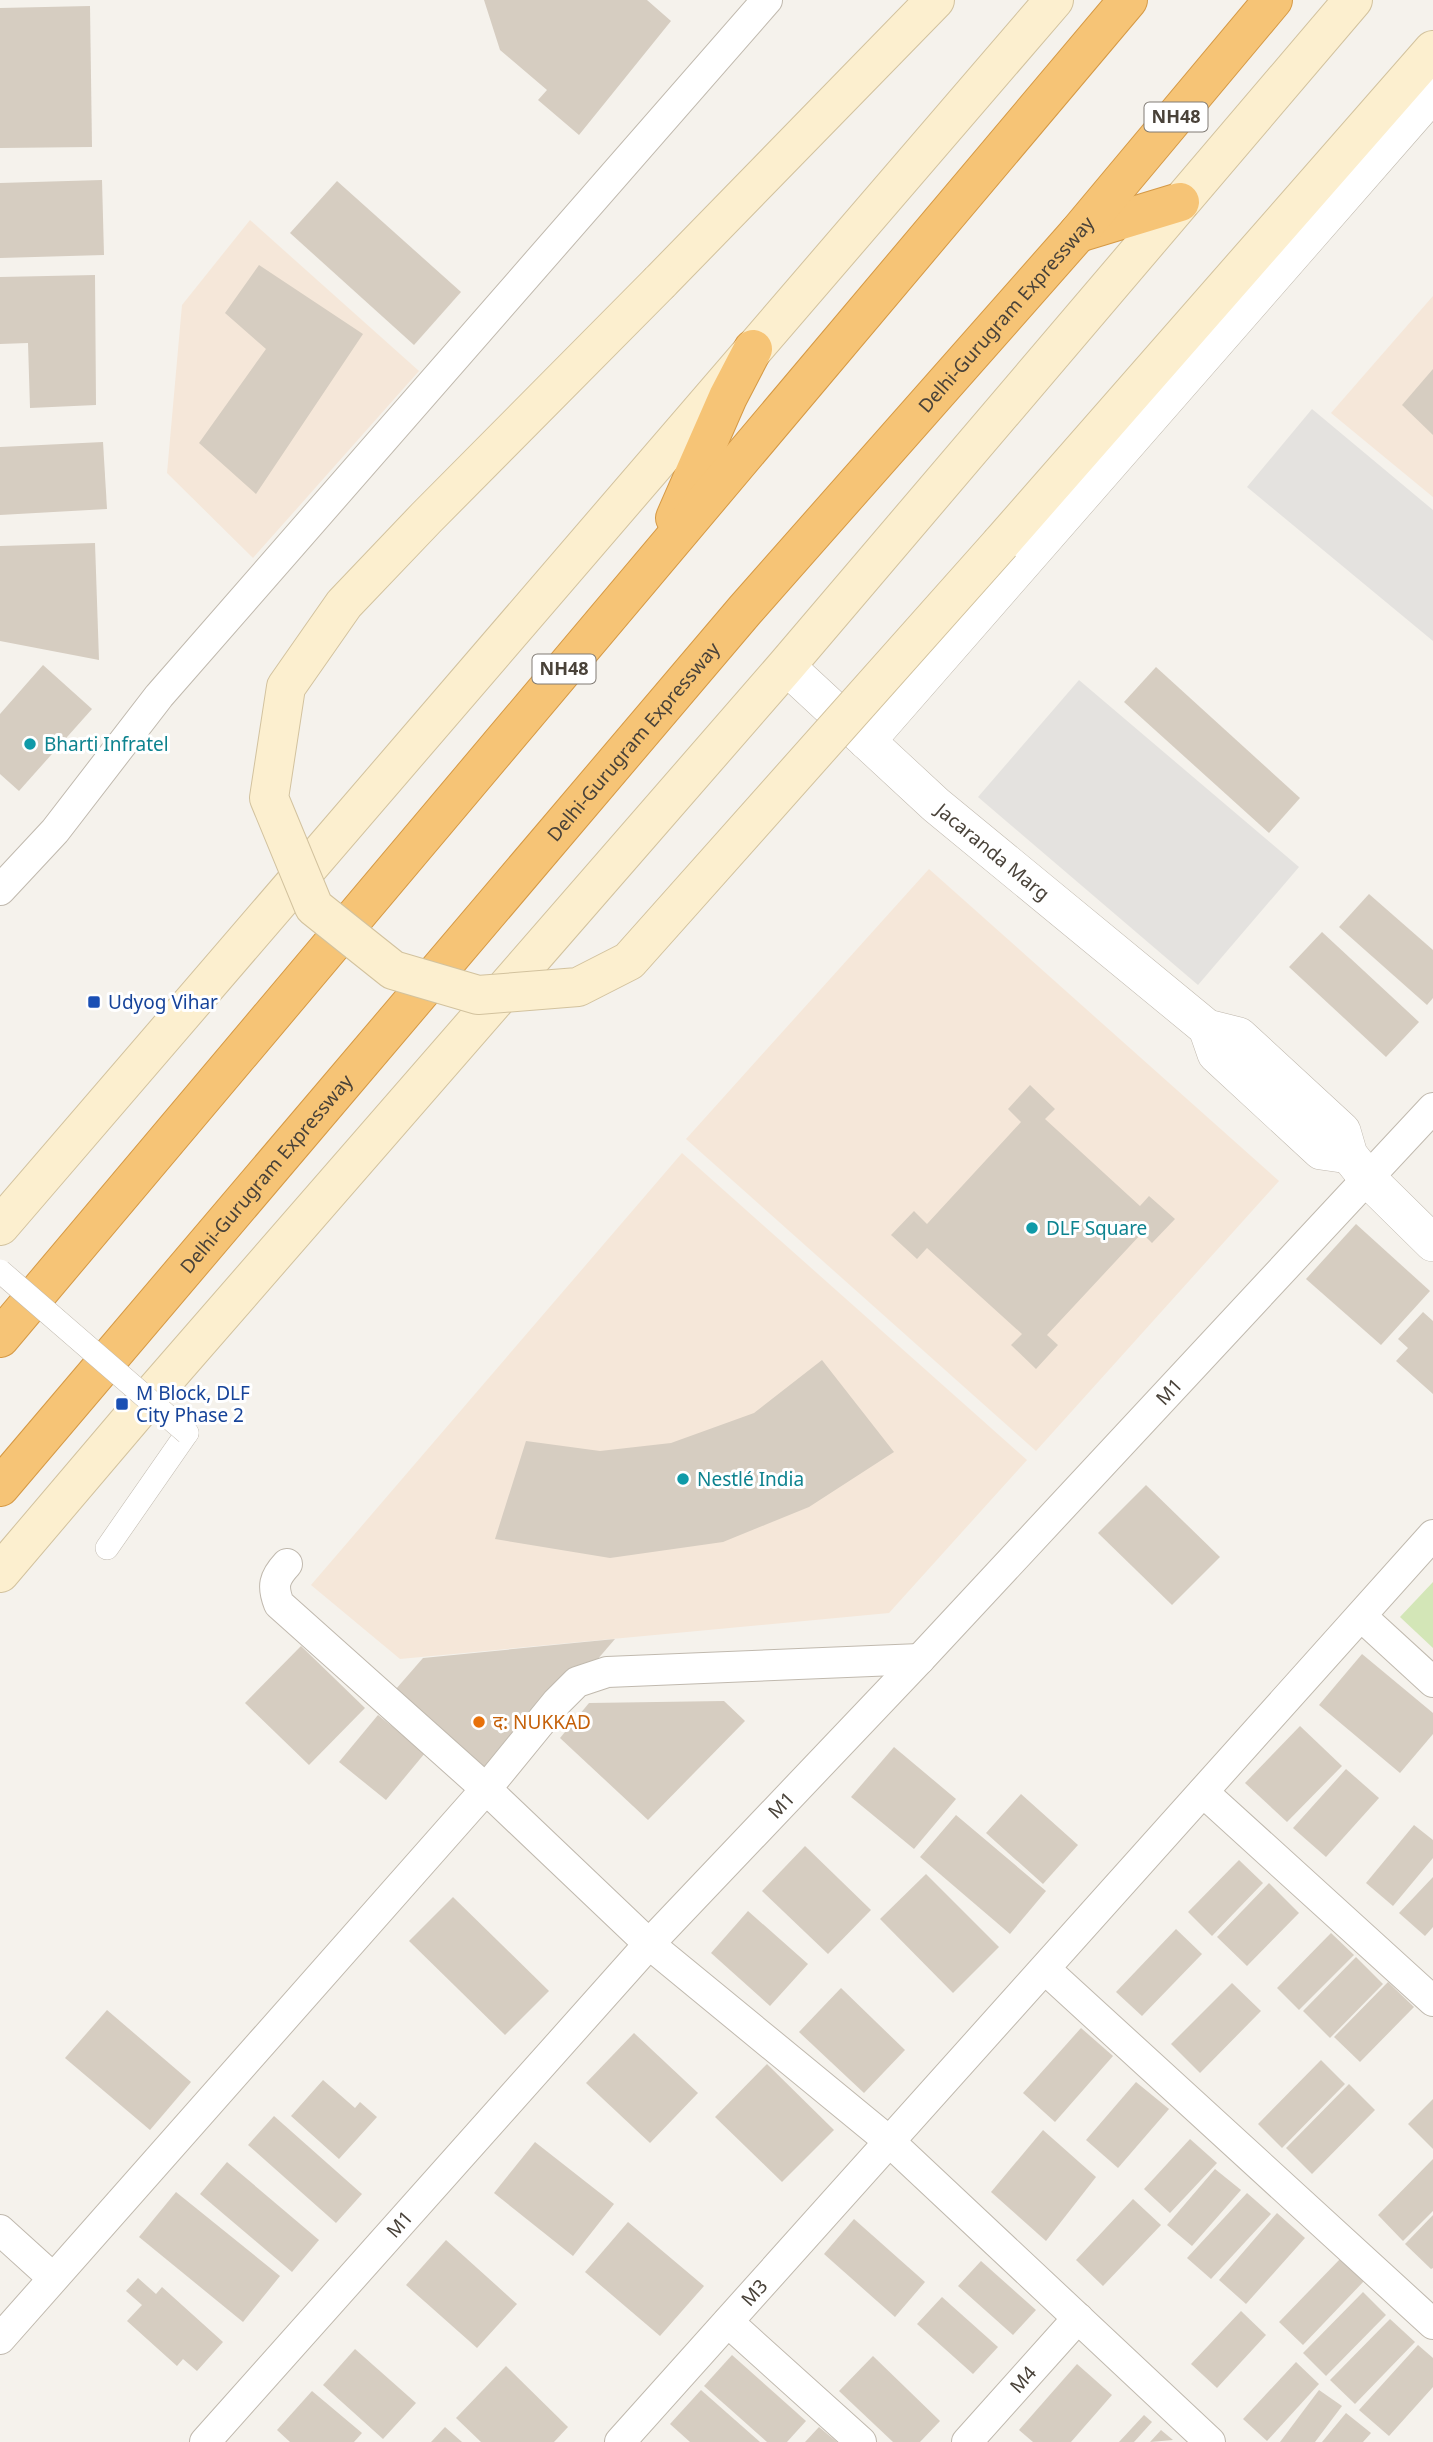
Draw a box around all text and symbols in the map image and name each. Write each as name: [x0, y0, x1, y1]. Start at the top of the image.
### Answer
road number: NH48: [1144, 103, 1208, 132]
street label: Delhi-Gurugram Expressway: [912, 210, 1100, 418]
street label: Delhi-Gurugram Expressway: [541, 636, 726, 847]
road number: NH48: [532, 654, 596, 684]
place label: Bharti Infratel: [44, 731, 169, 757]
marker: Bharti Infratel: [22, 736, 38, 752]
street label: Jacaranda Marg: [929, 796, 1055, 906]
place label: Udyog Vihar: [108, 989, 218, 1015]
marker: Udyog Vihar: [86, 994, 102, 1010]
street label: Delhi-Gurugram Expressway: [174, 1068, 358, 1279]
place label: DLF Square: [1046, 1215, 1147, 1241]
marker: DLF Square: [1024, 1220, 1040, 1236]
street label: M1: [1150, 1372, 1188, 1411]
place label: M Block, DLF City Phase 2: [136, 1380, 250, 1428]
marker: M Block, DLF City Phase 2: [114, 1396, 130, 1412]
place label: Nestlé India: [697, 1466, 804, 1492]
marker: Nestlé India: [675, 1471, 691, 1487]
place label: द: NUKKAD: [493, 1709, 591, 1735]
marker: द: NUKKAD: [471, 1714, 487, 1730]
street label: M1: [762, 1786, 800, 1824]
street label: M1: [380, 2205, 418, 2243]
street label: M3: [735, 2273, 773, 2311]
street label: M4: [1004, 2360, 1042, 2399]

